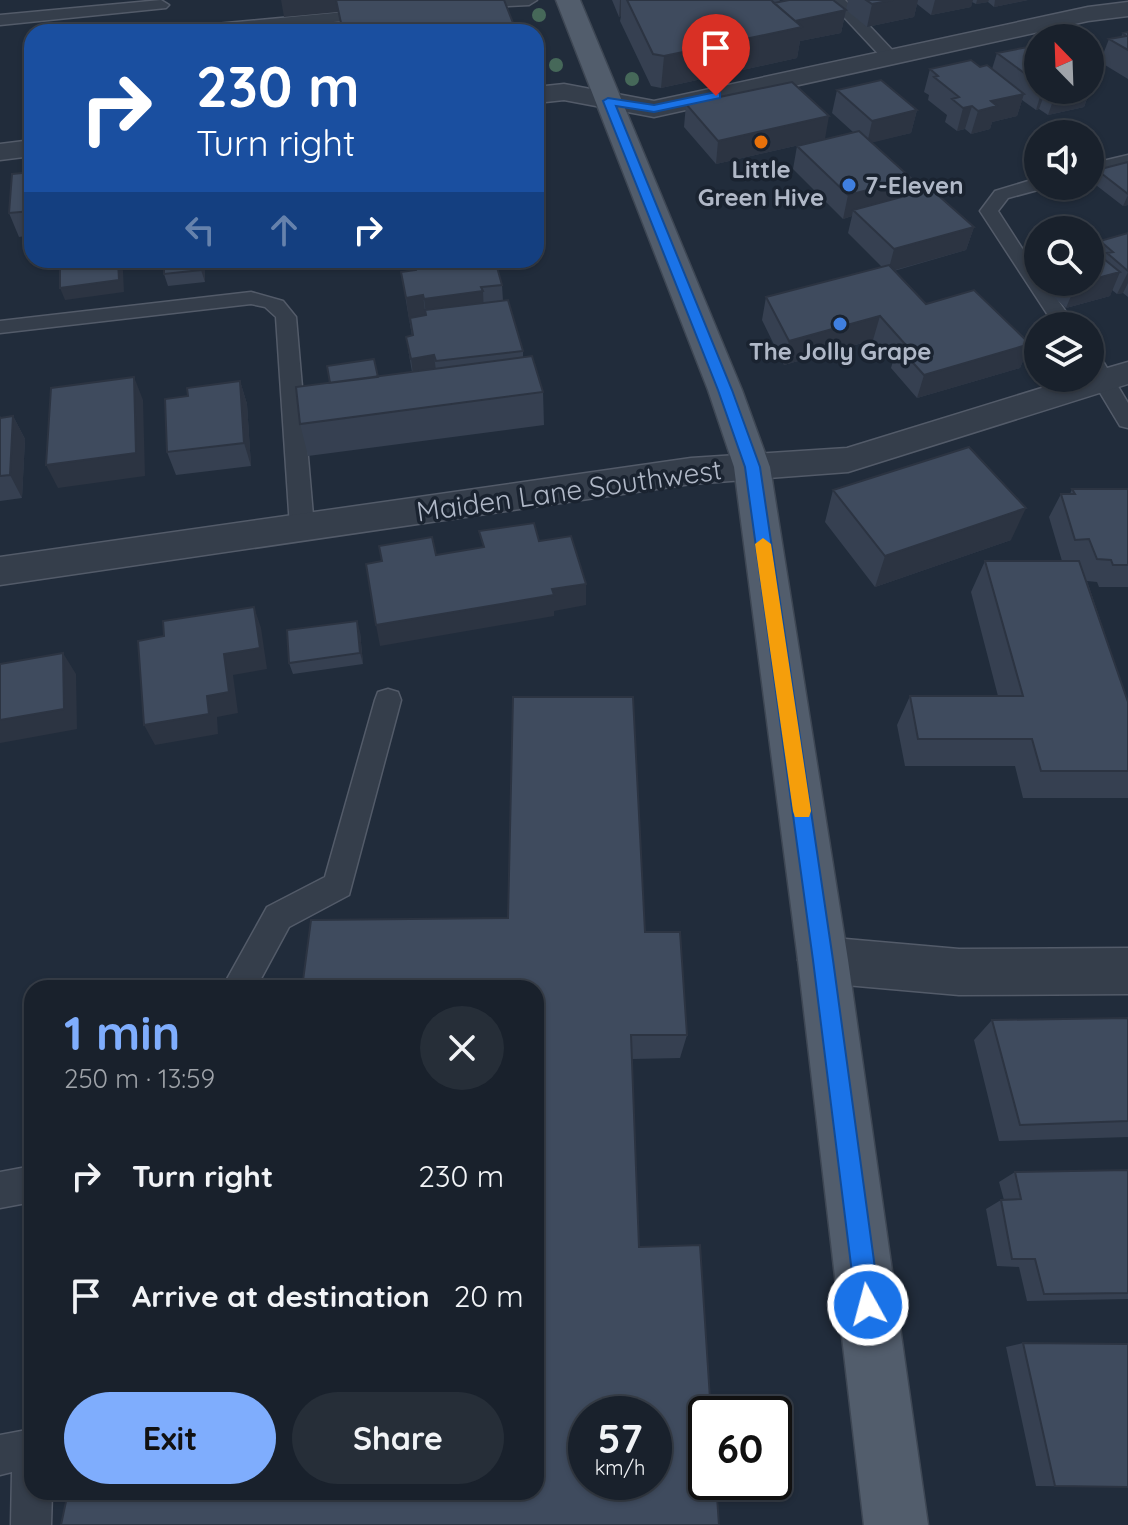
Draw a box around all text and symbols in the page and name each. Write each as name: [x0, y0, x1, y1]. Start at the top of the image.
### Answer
pin: [682, 14.0, 750, 96]
north arrow: [1024, 24, 1104, 104]
map controls: [1024, 24, 1104, 392]
icon: arrive: [694, 26, 738, 70]
text: 230 m: [196, 51, 360, 121]
icon: right: [64, 56, 168, 160]
text: Turn right: [196, 120, 355, 165]
button: sound: [1024, 120, 1104, 200]
marker: Little Green Hive: [752, 133, 770, 151]
place label: Little Green Hive: [698, 154, 824, 212]
place label: 7-Eleven: [865, 170, 964, 200]
marker: 7-Eleven: [840, 176, 858, 194]
icon: left: [178, 208, 222, 252]
icon: ahead: [262, 208, 306, 252]
icon: right: [346, 208, 390, 252]
button: search: [1024, 216, 1104, 296]
button: layers: [1024, 312, 1104, 392]
marker: The Jolly Grape: [831, 315, 849, 333]
place label: The Jolly Grape: [749, 336, 931, 366]
street label: Maiden Lane Southwest: [414, 451, 724, 529]
text: 1 min: [64, 1002, 180, 1062]
button: close: [420, 1006, 504, 1090]
text: 250 m · 13:59: [64, 1062, 215, 1095]
icon: right: [64, 1154, 108, 1198]
text: Turn right: [132, 1157, 273, 1195]
text: 230 m: [418, 1157, 504, 1195]
position arrow: [826, 1263, 910, 1347]
icon: arrive: [64, 1274, 108, 1318]
text: Arrive at destination: [132, 1277, 430, 1315]
text: 20 m: [454, 1277, 524, 1315]
button: Exit: [64, 1392, 276, 1484]
button: Share: [292, 1392, 504, 1484]
speed limit sign: 60: [688, 1396, 792, 1500]
text: 57: [598, 1413, 643, 1463]
text: km/h: [595, 1455, 645, 1480]

